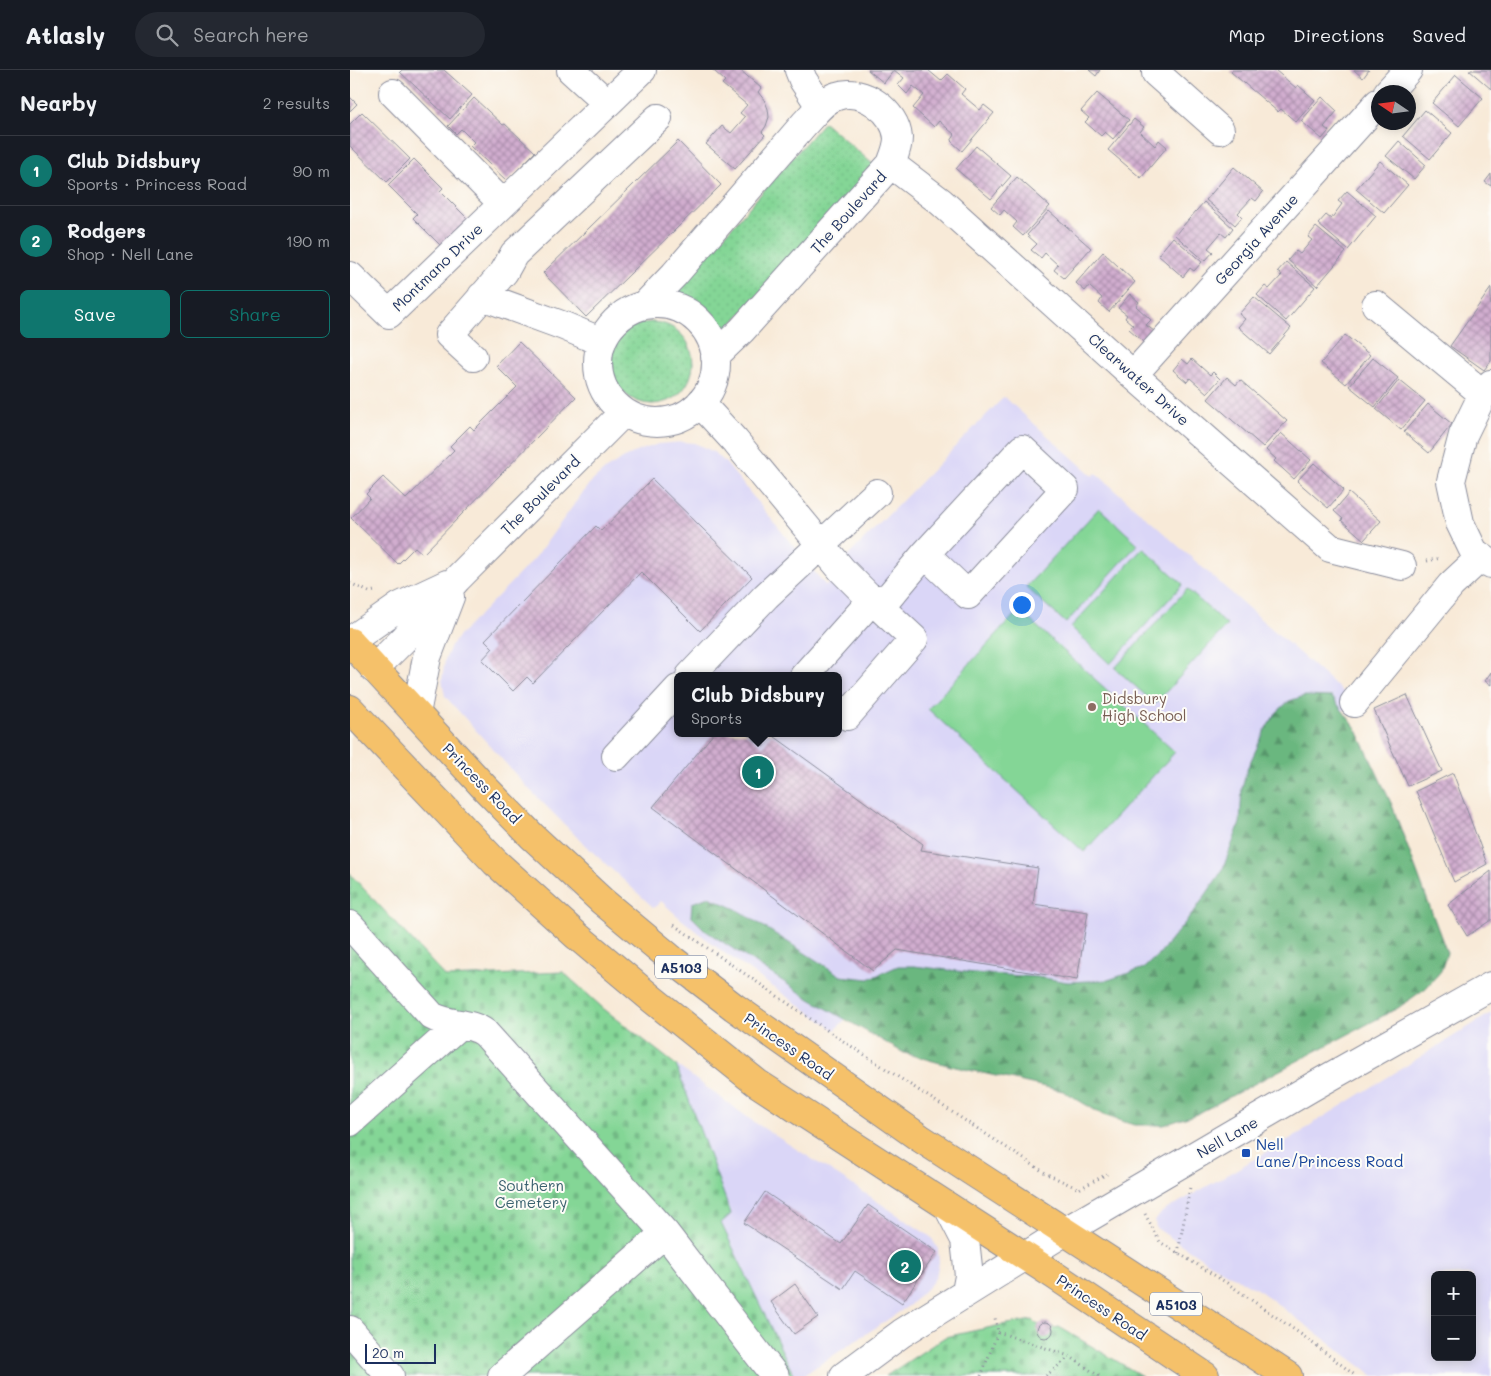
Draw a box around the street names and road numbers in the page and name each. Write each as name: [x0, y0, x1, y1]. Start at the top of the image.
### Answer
street label: The Boulevard: [806, 166, 890, 258]
street label: Georgia Avenue: [1210, 189, 1302, 289]
street label: Montmano Drive: [387, 219, 487, 315]
street label: Clearwater Drive: [1084, 328, 1194, 430]
street label: The Boulevard: [496, 451, 584, 539]
street label: Princess Road: [439, 738, 525, 828]
road number: A5103: [655, 956, 707, 979]
street label: Princess Road: [740, 1008, 838, 1084]
street label: Nell Lane: [1193, 1111, 1261, 1163]
street label: Princess Road: [1053, 1270, 1151, 1344]
road number: A5103: [1150, 1292, 1202, 1316]

